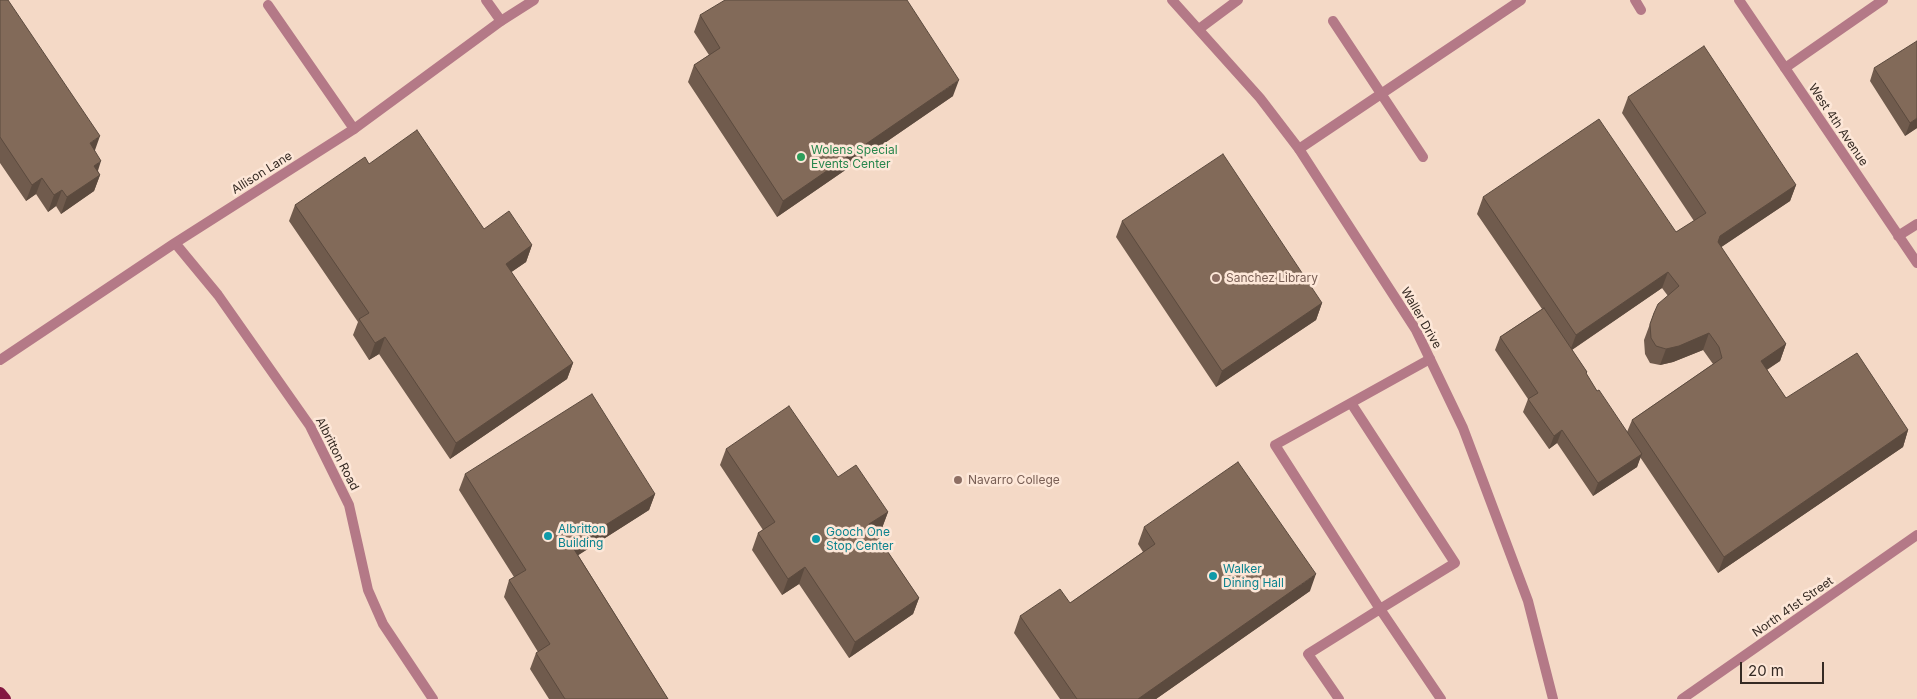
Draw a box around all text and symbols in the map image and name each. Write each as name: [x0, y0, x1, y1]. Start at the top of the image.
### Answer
street label: West 4th Avenue: [1805, 81, 1871, 169]
place label: Wolens Special Events Center: [811, 143, 898, 171]
street label: Allison Lane: [229, 149, 295, 197]
marker: Wolens Special Events Center: [795, 151, 807, 163]
place label: Sanchez Library: [1226, 271, 1318, 285]
marker: Sanchez Library: [1210, 272, 1222, 284]
street label: Waller Drive: [1398, 285, 1444, 351]
street label: Albritton Road: [312, 415, 362, 493]
place label: Navarro College: [968, 473, 1060, 487]
marker: Navarro College: [952, 474, 964, 486]
place label: Albritton Building: [558, 522, 606, 550]
place label: Gooch One Stop Center: [826, 525, 894, 553]
marker: Albritton Building: [542, 530, 554, 542]
marker: Gooch One Stop Center: [810, 533, 822, 545]
place label: Walker Dining Hall: [1223, 562, 1284, 590]
marker: Walker Dining Hall: [1207, 570, 1219, 582]
street label: North 41st Street: [1750, 574, 1836, 640]
scale bar: [1742, 652, 1826, 684]
text: 20 m: [1748, 661, 1784, 680]

